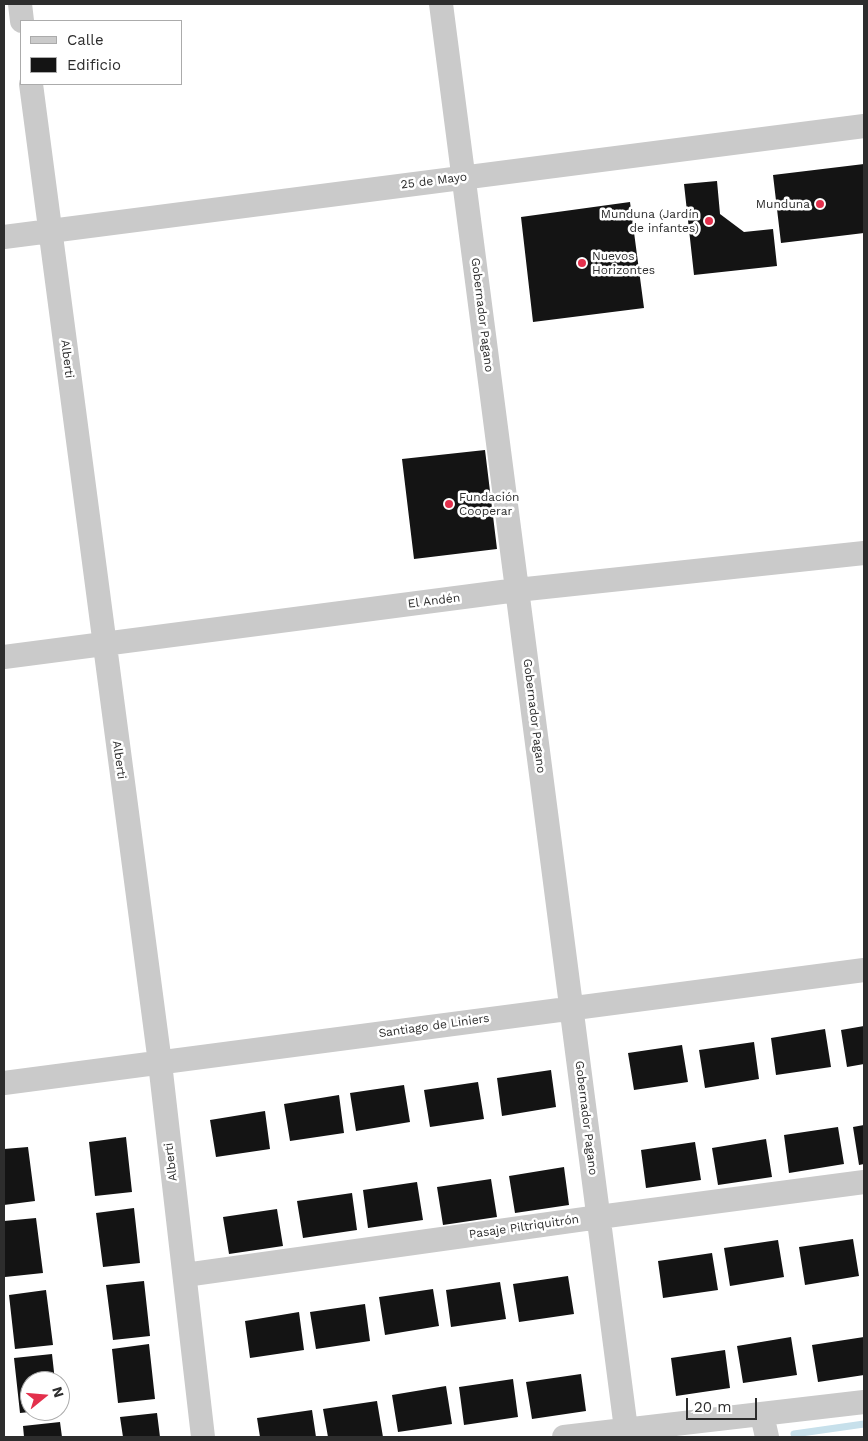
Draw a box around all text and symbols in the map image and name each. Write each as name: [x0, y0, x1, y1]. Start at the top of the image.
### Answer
legend: [20, 20, 182, 85]
text: Calle: [67, 31, 104, 49]
text: Edificio: [67, 56, 121, 74]
street label: 25 de Mayo: [400, 170, 468, 192]
place label: Munduna: [756, 197, 810, 211]
marker: Munduna: [814, 198, 826, 210]
place label: Munduna (Jardín de infantes): [601, 207, 699, 235]
marker: Munduna (Jardín de infantes): [703, 215, 715, 227]
place label: Nuevos Horizontes: [592, 249, 655, 277]
street label: Gobernador Pagano: [468, 257, 496, 373]
marker: Nuevos Horizontes: [576, 257, 588, 269]
street label: Alberti: [57, 339, 77, 379]
place label: Fundación Cooperar: [459, 490, 520, 518]
marker: Fundación Cooperar: [443, 498, 455, 510]
street label: El Andén: [407, 591, 461, 611]
street label: Gobernador Pagano: [520, 658, 548, 774]
street label: Alberti: [109, 740, 129, 780]
street label: Santiago de Liniers: [378, 1011, 490, 1041]
street label: Gobernador Pagano: [572, 1060, 600, 1176]
street label: Alberti: [161, 1142, 181, 1182]
street label: Pasaje Piltriquitrón: [468, 1212, 580, 1242]
north arrow: [20, 1371, 70, 1421]
text: N: [49, 1385, 68, 1399]
scale bar: [688, 1388, 759, 1420]
text: 20 m: [694, 1398, 732, 1416]

